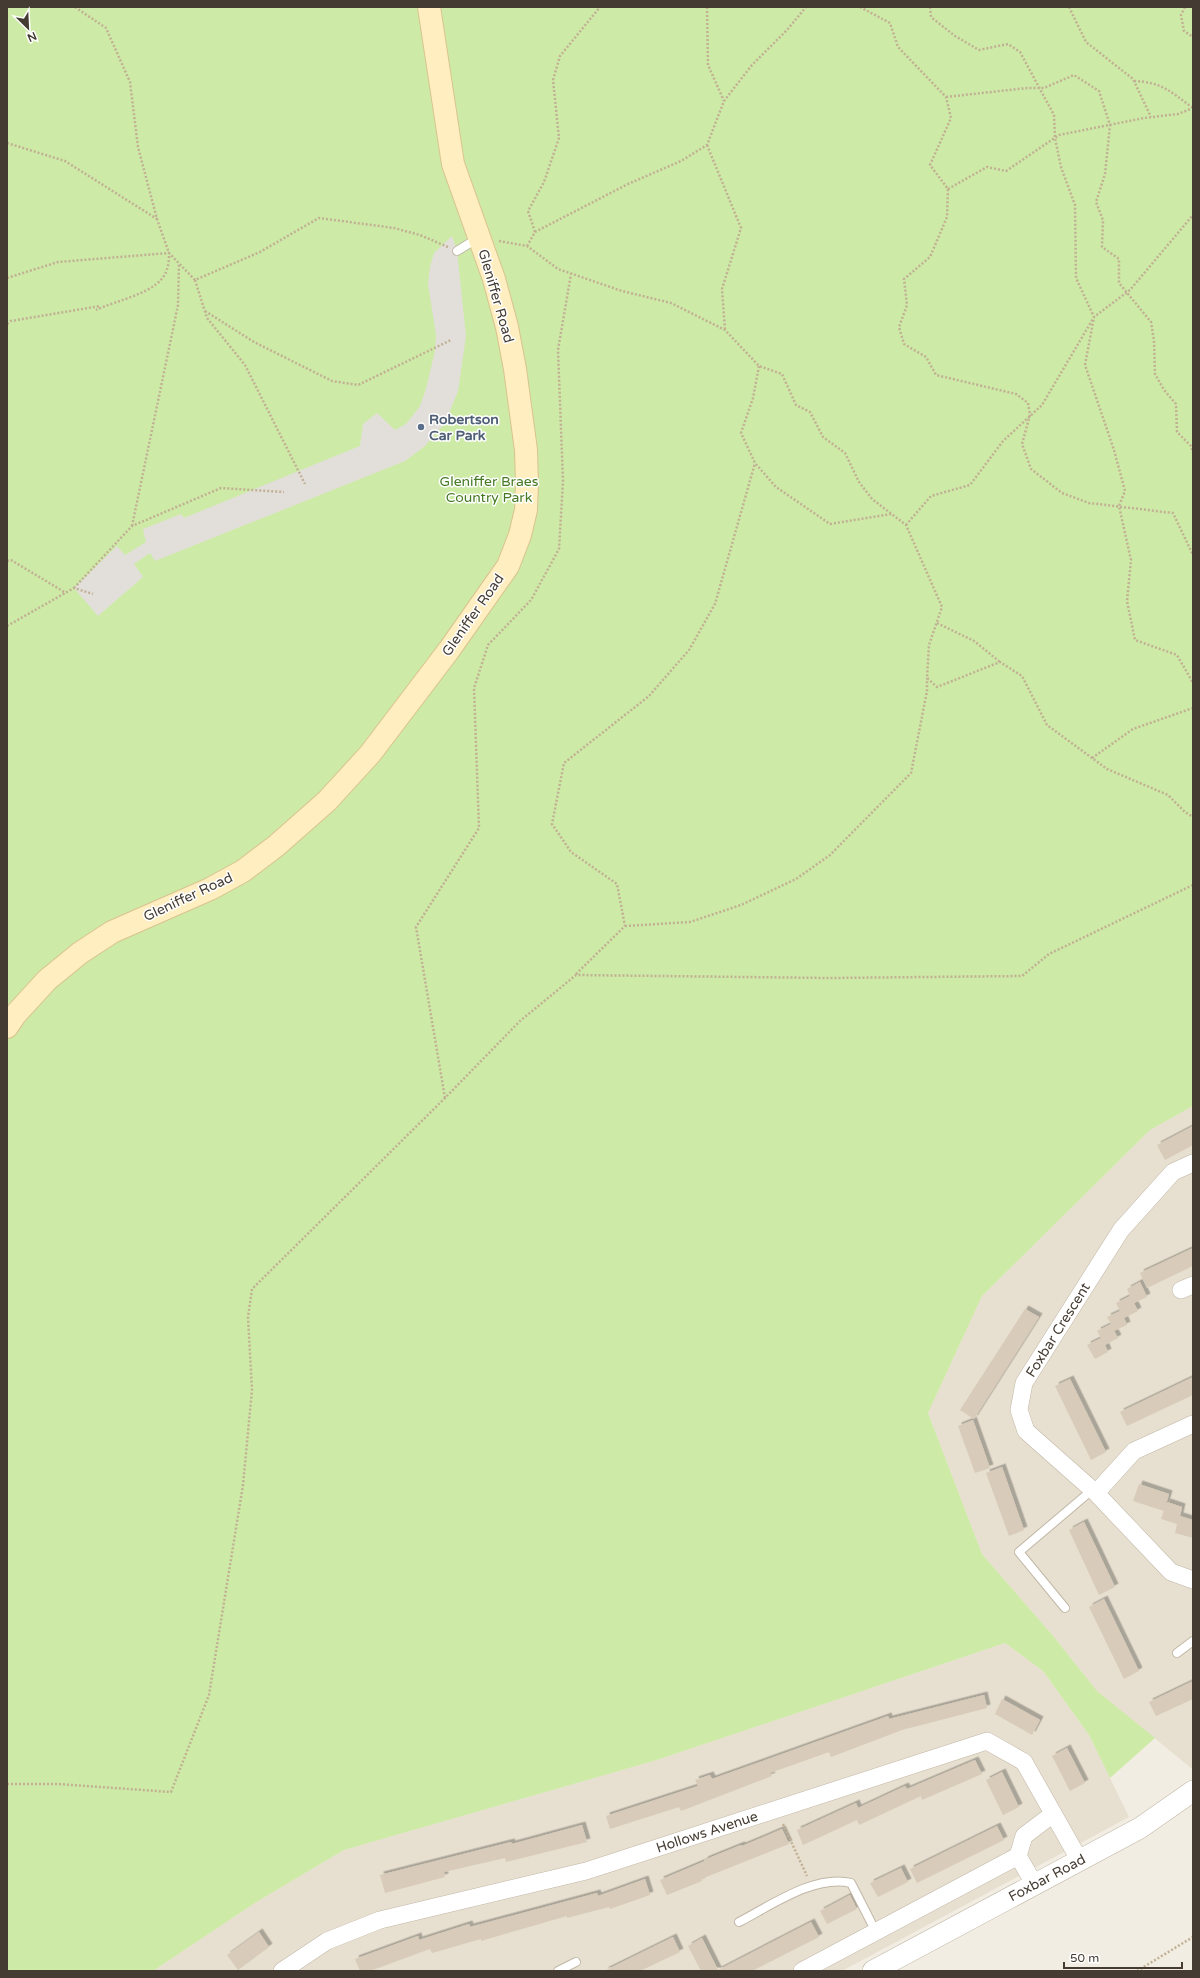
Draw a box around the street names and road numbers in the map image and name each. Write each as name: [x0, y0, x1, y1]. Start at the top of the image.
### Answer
street label: Gleniffer Road: [475, 247, 517, 345]
street label: Gleniffer Road: [438, 571, 508, 659]
street label: Gleniffer Road: [141, 869, 235, 925]
street label: Foxbar Crescent: [1022, 1279, 1094, 1380]
street label: Hollows Avenue: [654, 1808, 760, 1856]
street label: Foxbar Road: [1006, 1851, 1088, 1905]

